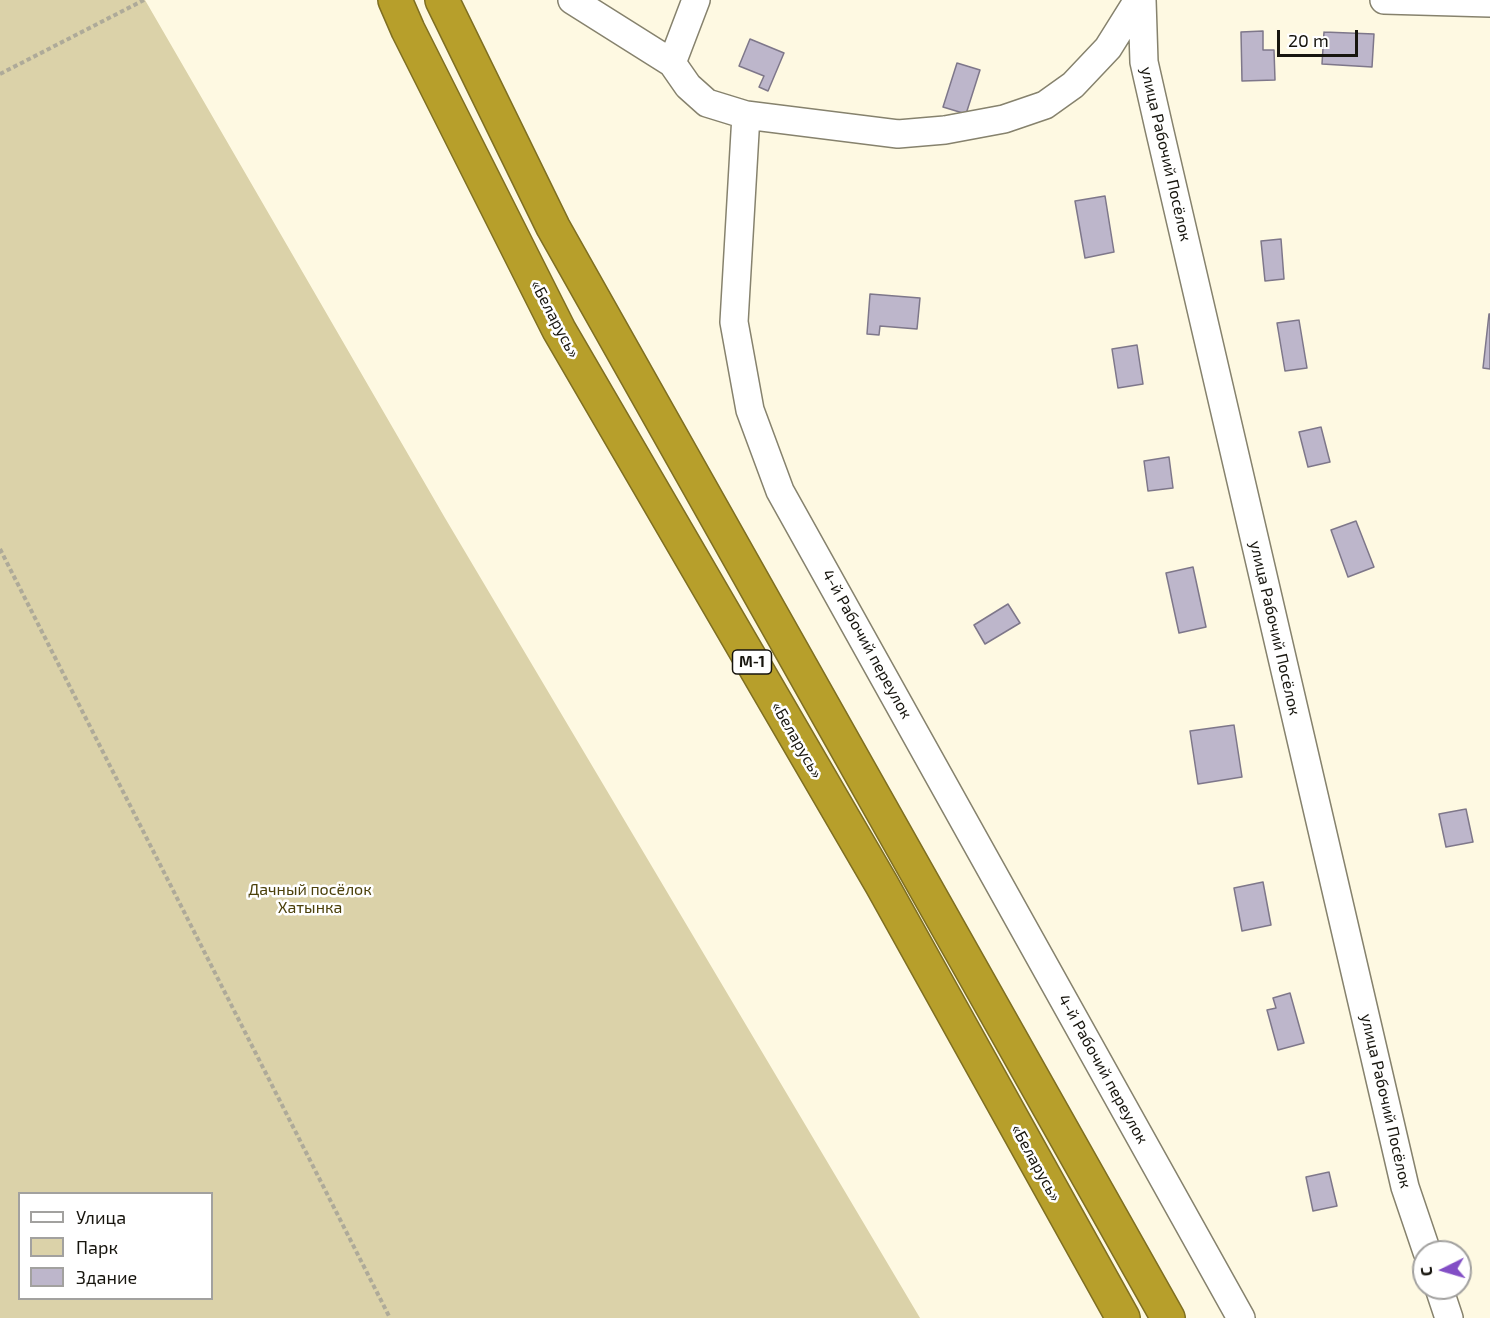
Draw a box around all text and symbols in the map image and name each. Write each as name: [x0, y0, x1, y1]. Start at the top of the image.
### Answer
scale bar: [1280, 18, 1361, 56]
text: 20 m: [1288, 29, 1329, 51]
street label: улица Рабочий Посёлок: [1137, 65, 1195, 243]
street label: «Беларусь»: [526, 277, 584, 361]
street label: улица Рабочий Посёлок: [1246, 539, 1304, 717]
street label: 4-й Рабочий переулок: [818, 566, 916, 722]
road number: М-1: [732, 650, 771, 674]
street label: «Беларусь»: [767, 698, 827, 782]
park label: Дачный посёлок Хатынка: [248, 880, 372, 918]
street label: 4-й Рабочий переулок: [1054, 991, 1152, 1147]
street label: улица Рабочий Посёлок: [1357, 1012, 1415, 1190]
street label: «Беларусь»: [1007, 1121, 1065, 1205]
legend: [18, 1192, 213, 1300]
text: Улица: [76, 1206, 126, 1228]
text: Парк: [76, 1236, 118, 1258]
north arrow: [1412, 1240, 1472, 1300]
text: Здание: [76, 1266, 137, 1288]
text: С: [1416, 1266, 1435, 1277]

